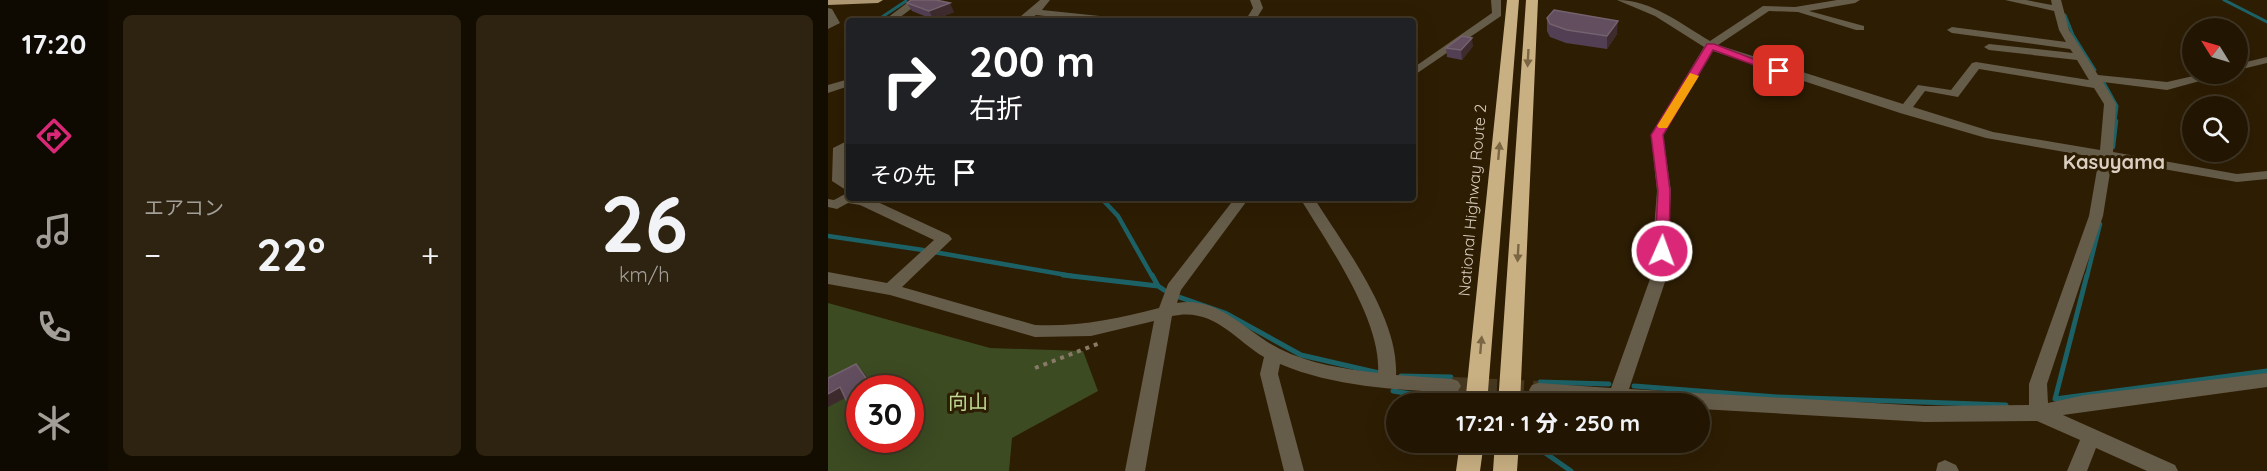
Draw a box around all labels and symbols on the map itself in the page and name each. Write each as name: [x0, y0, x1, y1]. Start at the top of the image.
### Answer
north arrow: [2182, 18, 2248, 84]
pin: [1753, 45, 1804, 96]
one-way arrow: [1524, 49, 1533, 68]
street label: National Highway Route 2: [1454, 103, 1490, 297]
one-way arrow: [1494, 142, 1504, 161]
district label: Kasuyama: [2063, 149, 2165, 174]
position arrow: [1630, 219, 1694, 283]
one-way arrow: [1513, 244, 1522, 263]
one-way arrow: [1476, 336, 1486, 355]
speed limit sign: 30: [846, 375, 924, 453]
park label: 向山: [948, 389, 988, 414]

